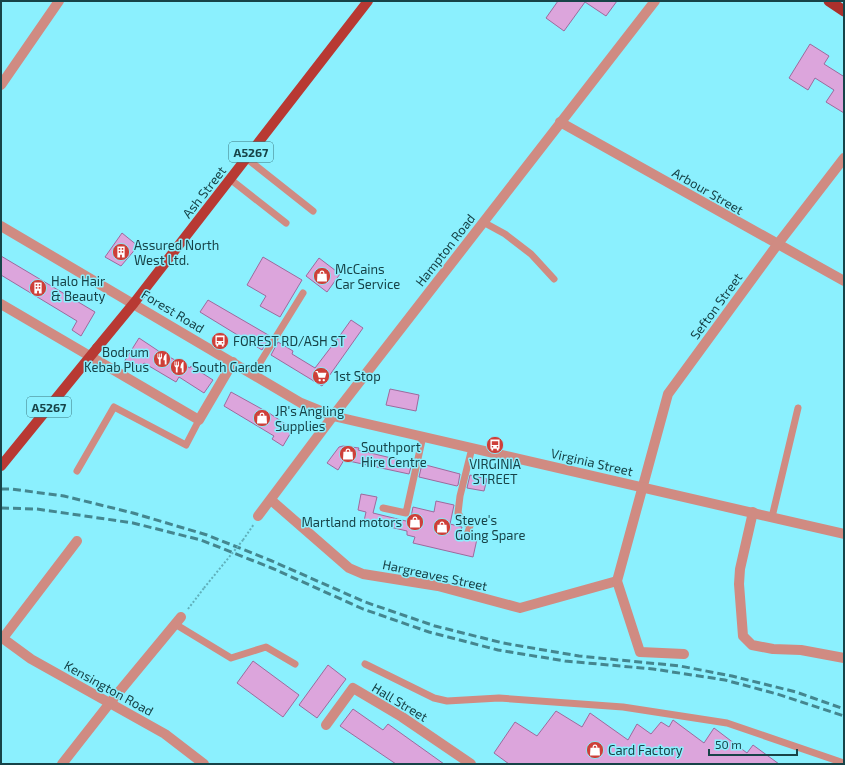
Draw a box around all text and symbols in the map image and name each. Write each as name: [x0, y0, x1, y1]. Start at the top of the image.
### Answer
road number: A5267: [229, 142, 273, 162]
street label: Ash Street: [179, 163, 229, 221]
street label: Arbour Street: [670, 164, 746, 218]
street label: Hampton Road: [412, 211, 478, 289]
place label: Assured North West Ltd.: [134, 237, 219, 268]
building icon: Assured North West Ltd.: [111, 242, 131, 262]
place label: McCains Car Service: [335, 261, 400, 292]
shop icon: McCains Car Service: [312, 266, 332, 286]
street label: Sefton Street: [687, 270, 745, 342]
place label: Halo Hair & Beauty: [51, 273, 105, 304]
building icon: Halo Hair & Beauty: [28, 278, 48, 298]
street label: Forest Road: [139, 286, 207, 336]
bus stop icon: FOREST RD/ASH ST: [210, 331, 230, 351]
place label: FOREST RD/ASH ST: [233, 333, 346, 349]
place label: Bodrum Kebab Plus: [84, 344, 149, 375]
restaurant icon: Bodrum Kebab Plus: [152, 349, 172, 369]
restaurant icon: South Garden: [169, 357, 189, 377]
place label: South Garden: [192, 359, 272, 375]
supermarket icon: 1st Stop: [311, 366, 331, 386]
place label: 1st Stop: [334, 368, 381, 384]
road number: A5267: [27, 397, 71, 417]
place label: JR's Angling Supplies: [275, 403, 344, 434]
shop icon: JR's Angling Supplies: [252, 408, 272, 428]
bus stop icon: VIRGINIA STREET: [485, 435, 505, 455]
place label: Southport Hire Centre: [361, 439, 427, 470]
shop icon: Southport Hire Centre: [338, 444, 358, 464]
street label: Virginia Street: [549, 445, 635, 479]
place label: VIRGINIA STREET: [469, 456, 521, 487]
shop icon: Martland motors: [405, 512, 425, 532]
place label: Steve's Going Spare: [455, 512, 525, 543]
place label: Martland motors: [301, 514, 402, 530]
shop icon: Steve's Going Spare: [432, 517, 452, 537]
street label: Hargreaves Street: [381, 556, 489, 594]
street label: Kensington Road: [62, 657, 156, 719]
street label: Hall Street: [369, 679, 431, 725]
scale bar: [709, 731, 797, 757]
text: 50 m: [715, 737, 742, 751]
shop icon: Card Factory: [585, 740, 605, 760]
place label: Card Factory: [608, 742, 683, 758]

